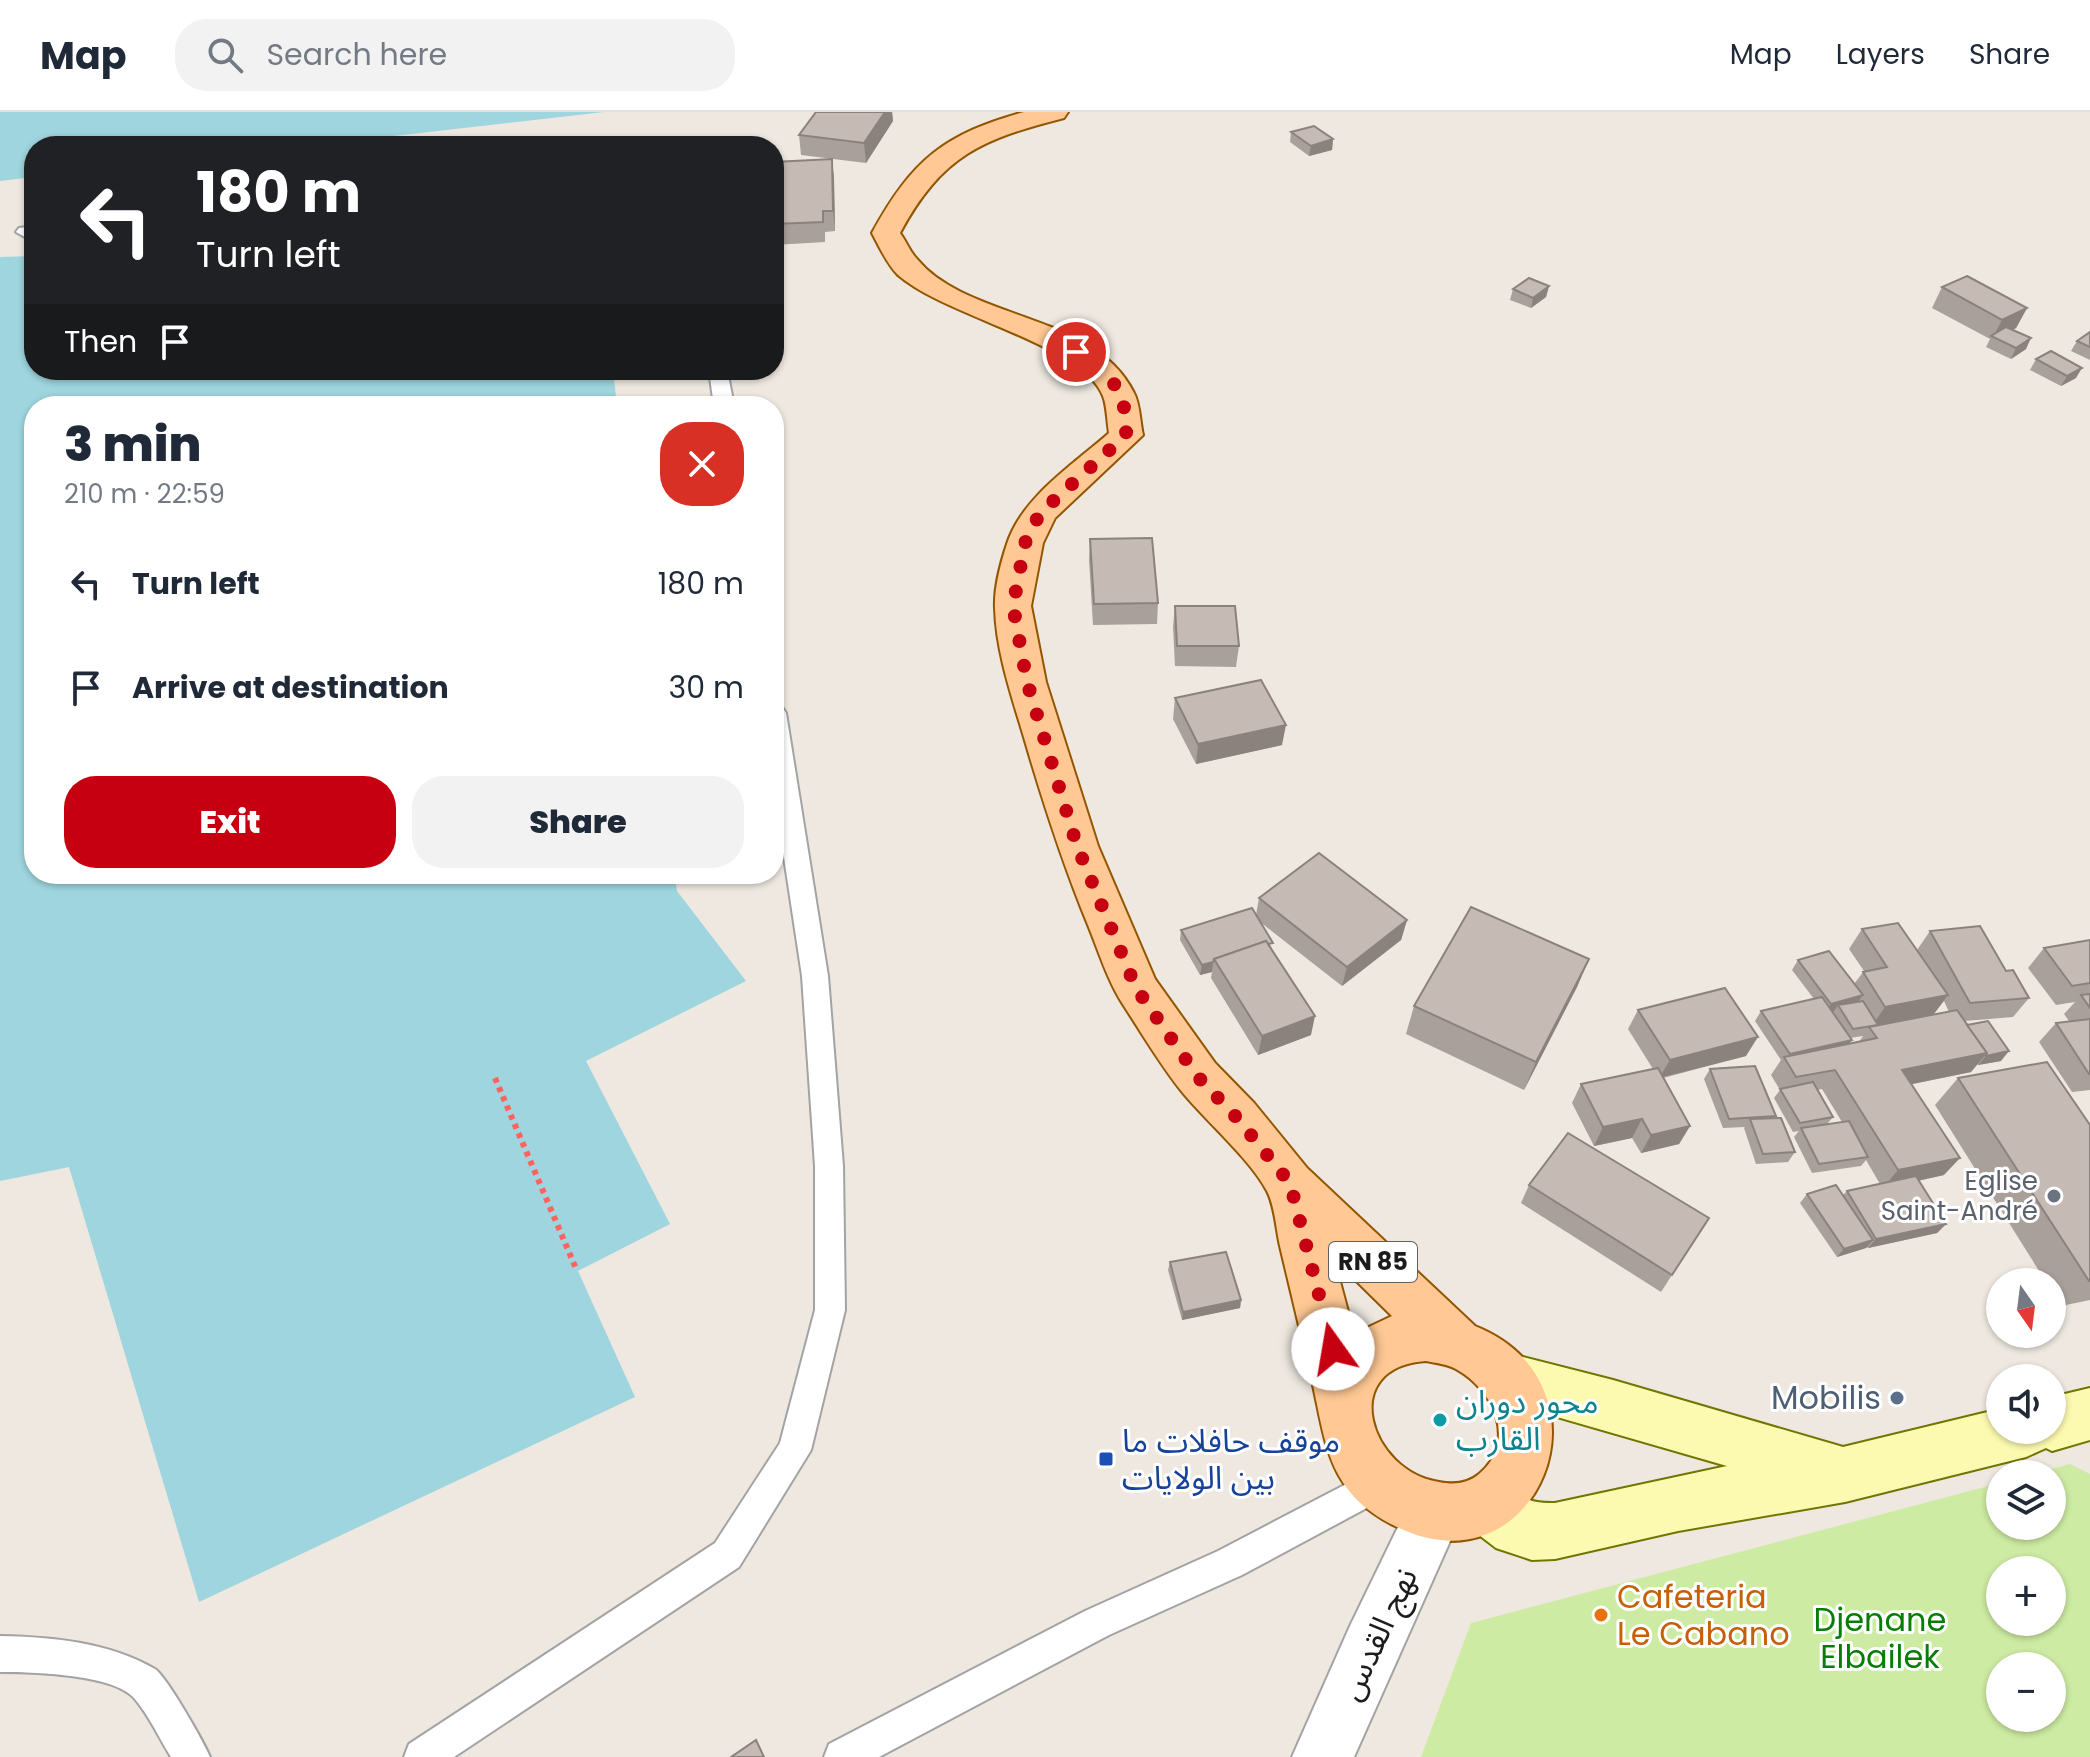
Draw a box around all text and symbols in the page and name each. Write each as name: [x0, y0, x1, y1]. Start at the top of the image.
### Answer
search box: [175, 19, 735, 91]
text: Map: [40, 29, 127, 82]
icon: search: [203, 33, 247, 77]
text: Search here: [267, 33, 447, 76]
text: Map: [1730, 35, 1792, 74]
text: Layers: [1836, 35, 1925, 74]
text: Share: [1969, 35, 2050, 74]
text: 180 m: [196, 153, 361, 232]
icon: left: [64, 168, 168, 272]
text: Turn left: [196, 229, 341, 280]
pin: [1042, 318, 1110, 386]
text: Then: [64, 320, 137, 363]
icon: arrive: [153, 320, 197, 364]
icon: arrive: [1054, 330, 1098, 374]
text: 3 min: [64, 411, 201, 478]
button: close: [660, 422, 744, 506]
text: 210 m · 22:59: [64, 476, 225, 512]
icon: left: [64, 562, 108, 606]
text: Turn left: [132, 562, 260, 605]
text: 180 m: [658, 562, 744, 605]
icon: arrive: [64, 666, 108, 710]
text: Arrive at destination: [132, 666, 449, 709]
text: 30 m: [669, 666, 744, 709]
button: Exit: [64, 776, 396, 868]
button: Share: [412, 776, 744, 868]
place label: Eglise Saint-André: [1881, 1163, 2038, 1229]
marker: Eglise Saint-André: [2045, 1187, 2063, 1205]
road number: RN 85: [1329, 1242, 1417, 1282]
north arrow: [1986, 1268, 2066, 1348]
map controls: [1986, 1268, 2066, 1732]
position arrow: [1291, 1307, 1375, 1391]
button: sound: [1986, 1364, 2066, 1444]
place label: Mobilis: [1771, 1375, 1881, 1420]
place label: محور دوران القارب: [1456, 1379, 1599, 1461]
marker: Mobilis: [1888, 1389, 1906, 1407]
marker: محور دوران القارب: [1431, 1411, 1449, 1429]
place label: موقف حافلات ما بين الولايات: [1122, 1418, 1340, 1500]
marker: موقف حافلات ما بين الولايات: [1097, 1450, 1115, 1468]
button: layers: [1986, 1460, 2066, 1540]
button: +: [1986, 1556, 2066, 1636]
street label: نهج القدس: [1327, 1560, 1430, 1708]
place label: Cafeteria Le Cabano: [1617, 1574, 1790, 1656]
park label: Djenane Elbailek: [1814, 1597, 1946, 1679]
marker: Cafeteria Le Cabano: [1592, 1606, 1610, 1624]
button: −: [1986, 1652, 2066, 1732]

